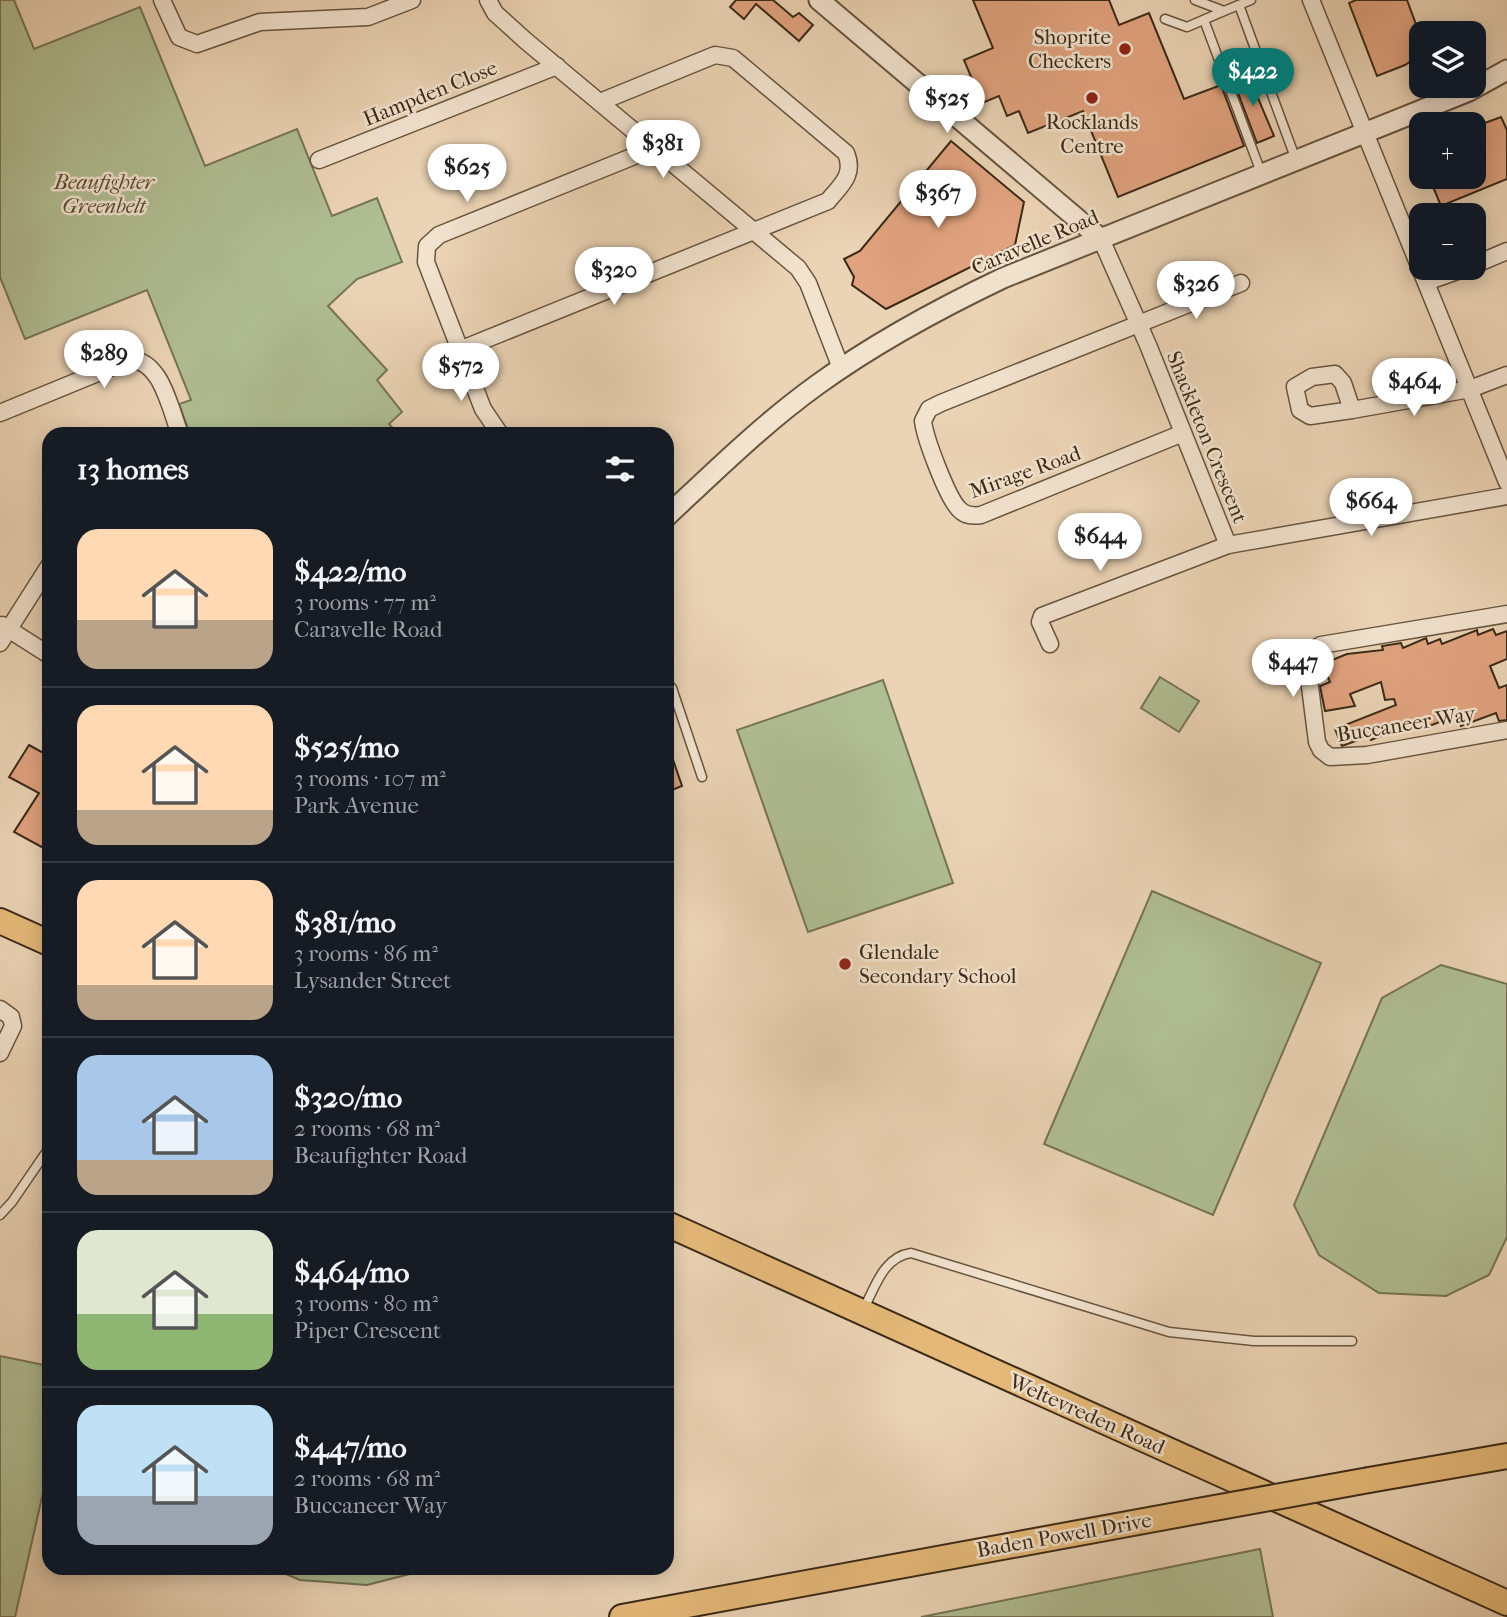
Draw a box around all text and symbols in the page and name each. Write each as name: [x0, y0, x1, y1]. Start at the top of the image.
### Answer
map controls: [1409, 21, 1486, 280]
button: layers: [1409, 21, 1486, 98]
place label: Shoprite Checkers: [1028, 25, 1111, 73]
marker: Shoprite Checkers: [1117, 41, 1133, 57]
pin: $422: [1212, 48, 1294, 108]
street label: Hampden Close: [360, 55, 500, 131]
text: $422: [1228, 57, 1278, 84]
pin: $525: [906, 76, 988, 135]
text: $525: [925, 84, 969, 111]
marker: Rocklands Centre: [1084, 90, 1100, 106]
place label: Rocklands Centre: [1046, 110, 1138, 158]
button: +: [1409, 112, 1486, 189]
pin: $381: [622, 120, 704, 180]
text: $381: [642, 129, 684, 156]
pin: $625: [426, 144, 508, 204]
text: $625: [444, 153, 490, 180]
park label: Beaufighter Greenbelt: [53, 170, 156, 218]
pin: $367: [897, 170, 979, 230]
text: $367: [915, 179, 961, 206]
button: −: [1409, 203, 1486, 280]
street label: Caravelle Road: [968, 204, 1103, 280]
pin: $320: [573, 247, 655, 307]
text: $320: [591, 256, 637, 283]
pin: $326: [1155, 262, 1237, 321]
text: $326: [1173, 270, 1219, 297]
pin: $289: [63, 330, 145, 390]
text: $289: [80, 339, 128, 366]
pin: $572: [420, 344, 502, 403]
street label: Shackleton Crescent: [1162, 348, 1253, 527]
text: $572: [438, 352, 484, 379]
pin: $464: [1373, 358, 1455, 418]
text: $464: [1388, 367, 1440, 394]
street label: Mirage Road: [966, 441, 1085, 503]
icon: filters: [601, 450, 639, 488]
text: 13 homes: [77, 452, 189, 487]
pin: $664: [1330, 478, 1412, 538]
text: $664: [1345, 487, 1397, 514]
pin: $644: [1059, 514, 1141, 573]
text: $644: [1074, 522, 1126, 549]
text: $422/mo: [294, 554, 406, 589]
icon: home: [133, 557, 217, 641]
text: 3 rooms · 77 m²: [294, 589, 436, 616]
text: Caravelle Road: [294, 616, 443, 643]
pin: $447: [1252, 640, 1334, 699]
text: $447: [1268, 648, 1318, 675]
street label: Buccaneer Way: [1335, 701, 1478, 747]
text: $525/mo: [294, 730, 399, 765]
icon: home: [133, 733, 217, 817]
text: 3 rooms · 107 m²: [294, 765, 446, 792]
text: Park Avenue: [294, 792, 419, 819]
text: $381/mo: [294, 905, 396, 940]
icon: home: [133, 908, 217, 992]
text: 3 rooms · 86 m²: [294, 940, 438, 967]
place label: Glendale Secondary School: [859, 940, 1017, 988]
marker: Glendale Secondary School: [837, 956, 853, 972]
text: Lysander Street: [294, 967, 451, 994]
text: $320/mo: [294, 1080, 402, 1115]
icon: home: [133, 1083, 217, 1167]
text: 2 rooms · 68 m²: [294, 1115, 440, 1142]
text: Beaufighter Road: [294, 1142, 467, 1169]
text: $464/mo: [294, 1255, 409, 1290]
icon: home: [133, 1258, 217, 1342]
text: 3 rooms · 80 m²: [294, 1290, 438, 1317]
text: Piper Crescent: [294, 1317, 441, 1344]
street label: Weltevreden Road: [1005, 1368, 1169, 1459]
text: $447/mo: [294, 1430, 407, 1465]
icon: home: [133, 1433, 217, 1517]
text: 2 rooms · 68 m²: [294, 1465, 440, 1492]
text: Buccaneer Way: [294, 1492, 447, 1519]
street label: Baden Powell Drive: [975, 1508, 1153, 1562]

